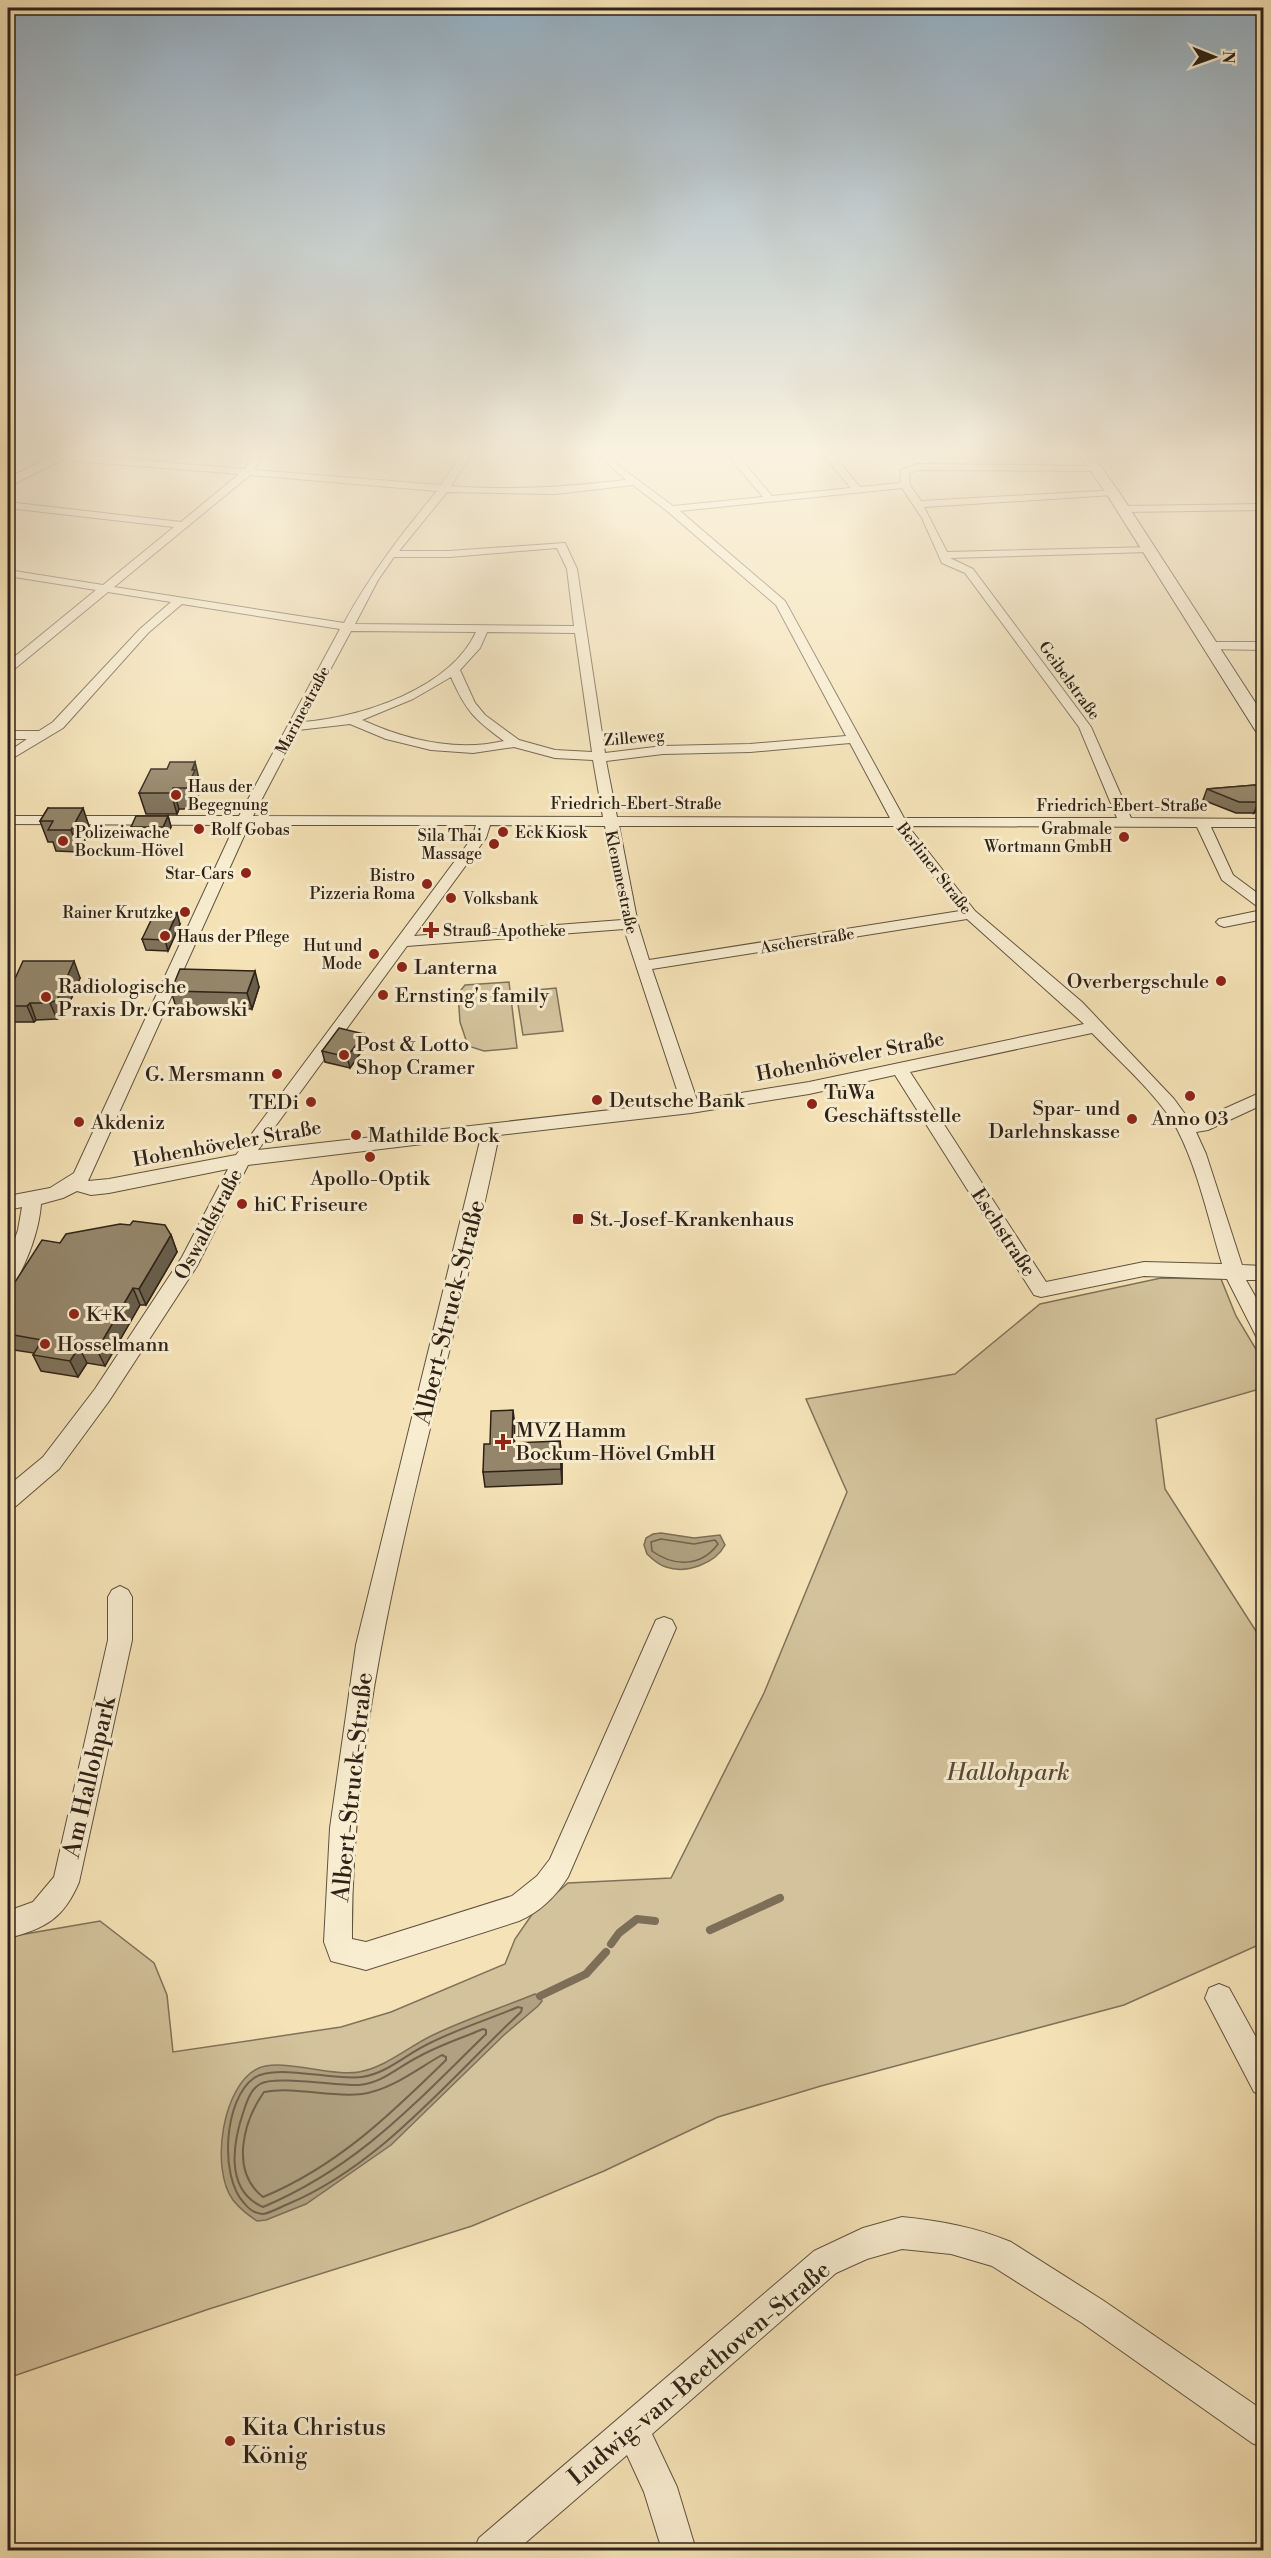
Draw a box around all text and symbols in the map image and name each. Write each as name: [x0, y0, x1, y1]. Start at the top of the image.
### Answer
north arrow: [1184, 27, 1244, 87]
text: N: [1218, 51, 1238, 64]
street label: Geibelstraße: [1034, 638, 1104, 724]
street label: Marinestraße: [271, 663, 335, 758]
street label: Zilleweg: [603, 725, 666, 751]
place label: Haus der Begegnung: [187, 777, 269, 815]
marker: Haus der Begegnung: [169, 788, 183, 802]
street label: Friedrich-Ebert-Straße: [550, 794, 722, 814]
street label: Friedrich-Ebert-Straße: [1036, 796, 1208, 816]
street label: Berliner Straße: [892, 818, 976, 918]
place label: Grabmale Wortmann GmbH: [983, 819, 1112, 857]
place label: Rolf Gobas: [211, 820, 290, 840]
marker: Rolf Gobas: [192, 822, 206, 836]
place label: Polizeiwache Bockum-Hövel: [74, 823, 184, 861]
place label: Eck Kiosk: [515, 823, 589, 843]
marker: Eck Kiosk: [496, 825, 510, 839]
place label: Sila Thai Massage: [418, 826, 482, 864]
street label: Klemmestraße: [600, 829, 642, 936]
marker: Grabmale Wortmann GmbH: [1117, 830, 1131, 844]
marker: Polizeiwache Bockum-Hövel: [56, 834, 70, 848]
marker: Sila Thai Massage: [487, 837, 501, 851]
place label: Star-Cars: [165, 864, 234, 884]
marker: Star-Cars: [239, 866, 253, 880]
place label: Bistro Pizzeria Roma: [309, 866, 416, 904]
marker: Bistro Pizzeria Roma: [420, 877, 434, 891]
place label: Volksbank: [462, 889, 539, 909]
marker: Volksbank: [444, 891, 458, 905]
place label: Rainer Krutzke: [63, 903, 173, 923]
marker: Rainer Krutzke: [178, 905, 192, 919]
place label: Strauß-Apotheke: [443, 921, 566, 941]
marker: Strauß-Apotheke: [424, 923, 438, 937]
street label: Ascherstraße: [758, 924, 856, 958]
place label: Haus der Pflege: [177, 927, 290, 947]
marker: Haus der Pflege: [158, 929, 172, 943]
place label: Hut und Mode: [303, 936, 362, 974]
marker: Hut und Mode: [367, 947, 381, 961]
place label: Lanterna: [414, 956, 498, 981]
marker: Lanterna: [395, 960, 409, 974]
place label: Overbergschule: [1067, 970, 1209, 995]
marker: Overbergschule: [1214, 974, 1228, 988]
place label: Radiologische Praxis Dr. Grabowski: [58, 975, 248, 1023]
place label: Ernsting's family: [395, 984, 549, 1009]
marker: Ernsting's family: [376, 988, 390, 1002]
marker: Radiologische Praxis Dr. Grabowski: [39, 990, 53, 1004]
street label: Hohenhöveler Straße: [754, 1027, 946, 1088]
place label: Post & Lotto Shop Cramer: [356, 1033, 475, 1081]
marker: Post & Lotto Shop Cramer: [337, 1048, 351, 1062]
place label: G. Mersmann: [145, 1063, 265, 1088]
marker: G. Mersmann: [270, 1067, 284, 1081]
place label: TuWa Geschäftsstelle: [824, 1081, 961, 1129]
place label: Deutsche Bank: [609, 1089, 746, 1114]
marker: Anno 03: [1183, 1089, 1197, 1103]
place label: TEDi: [249, 1091, 299, 1116]
marker: Deutsche Bank: [590, 1093, 604, 1107]
marker: TEDi: [304, 1095, 318, 1109]
marker: TuWa Geschäftsstelle: [805, 1097, 819, 1111]
place label: Spar- und Darlehnskasse: [989, 1097, 1121, 1145]
place label: Anno 03: [1150, 1107, 1229, 1132]
place label: Akdeniz: [90, 1111, 165, 1136]
marker: Spar- und Darlehnskasse: [1125, 1112, 1139, 1126]
marker: Akdeniz: [72, 1115, 86, 1129]
street label: Hohenhöveler Straße: [131, 1116, 324, 1173]
place label: Mathilde Bock: [368, 1124, 501, 1149]
marker: Mathilde Bock: [349, 1128, 363, 1142]
marker: Apollo-Optik: [363, 1150, 377, 1164]
street label: Oswaldstraße: [170, 1165, 249, 1284]
place label: Apollo-Optik: [309, 1167, 431, 1192]
street label: Eschstraße: [965, 1184, 1041, 1282]
place label: hiC Friseure: [254, 1193, 368, 1218]
marker: hiC Friseure: [235, 1197, 249, 1211]
street label: Albert-Struck-Straße: [407, 1197, 492, 1429]
place label: St.-Josef-Krankenhaus: [590, 1208, 794, 1233]
marker: St.-Josef-Krankenhaus: [571, 1212, 585, 1226]
place label: K+K: [86, 1303, 128, 1328]
marker: K+K: [67, 1307, 81, 1321]
place label: Hosselmann: [57, 1333, 169, 1358]
marker: Hosselmann: [38, 1337, 52, 1351]
place label: MVZ Hamm Bockum-Hövel GmbH: [515, 1419, 716, 1467]
marker: MVZ Hamm Bockum-Hövel GmbH: [494, 1433, 512, 1451]
street label: Albert-Struck-Straße: [326, 1671, 380, 1904]
street label: Am Hallohpark: [57, 1692, 123, 1862]
park label: Hallohpark: [946, 1758, 1069, 1788]
street label: Ludwig-van-Beethoven-Straße: [562, 2255, 837, 2492]
place label: Kita Christus König: [242, 2413, 386, 2471]
marker: Kita Christus König: [223, 2434, 237, 2448]

